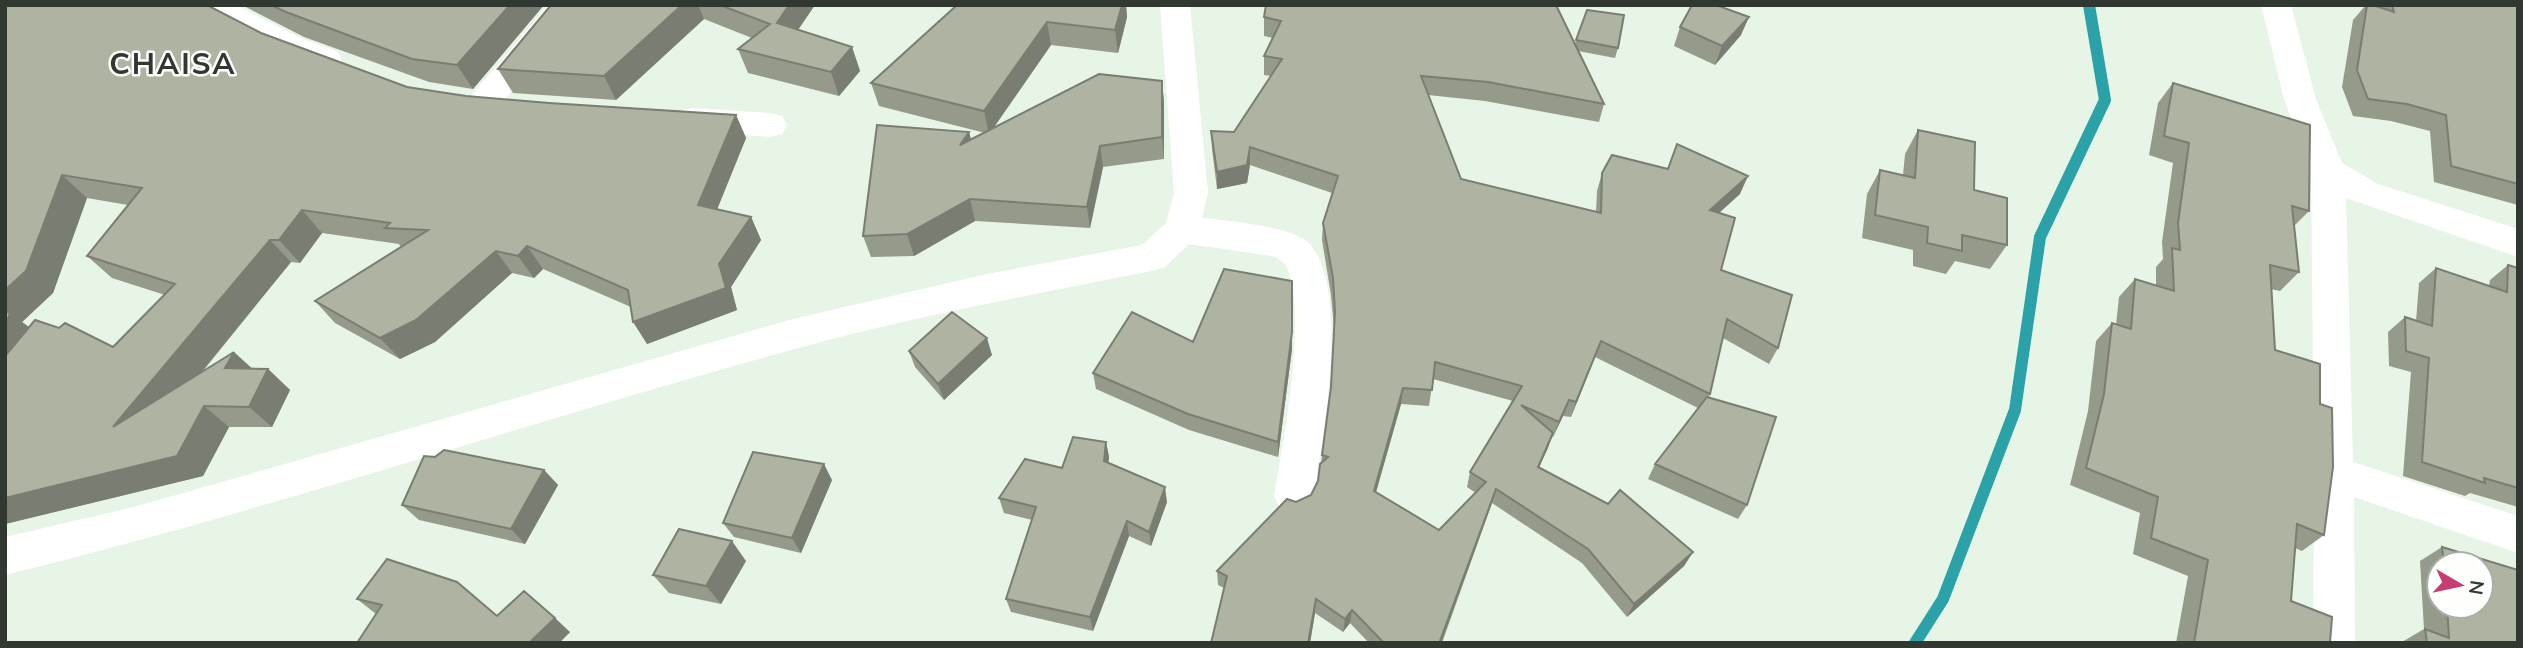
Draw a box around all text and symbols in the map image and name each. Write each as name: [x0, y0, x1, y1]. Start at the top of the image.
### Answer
district label: CHAISA: [109, 44, 237, 85]
north arrow: [2425, 550, 2495, 620]
text: N: [2462, 578, 2490, 597]

